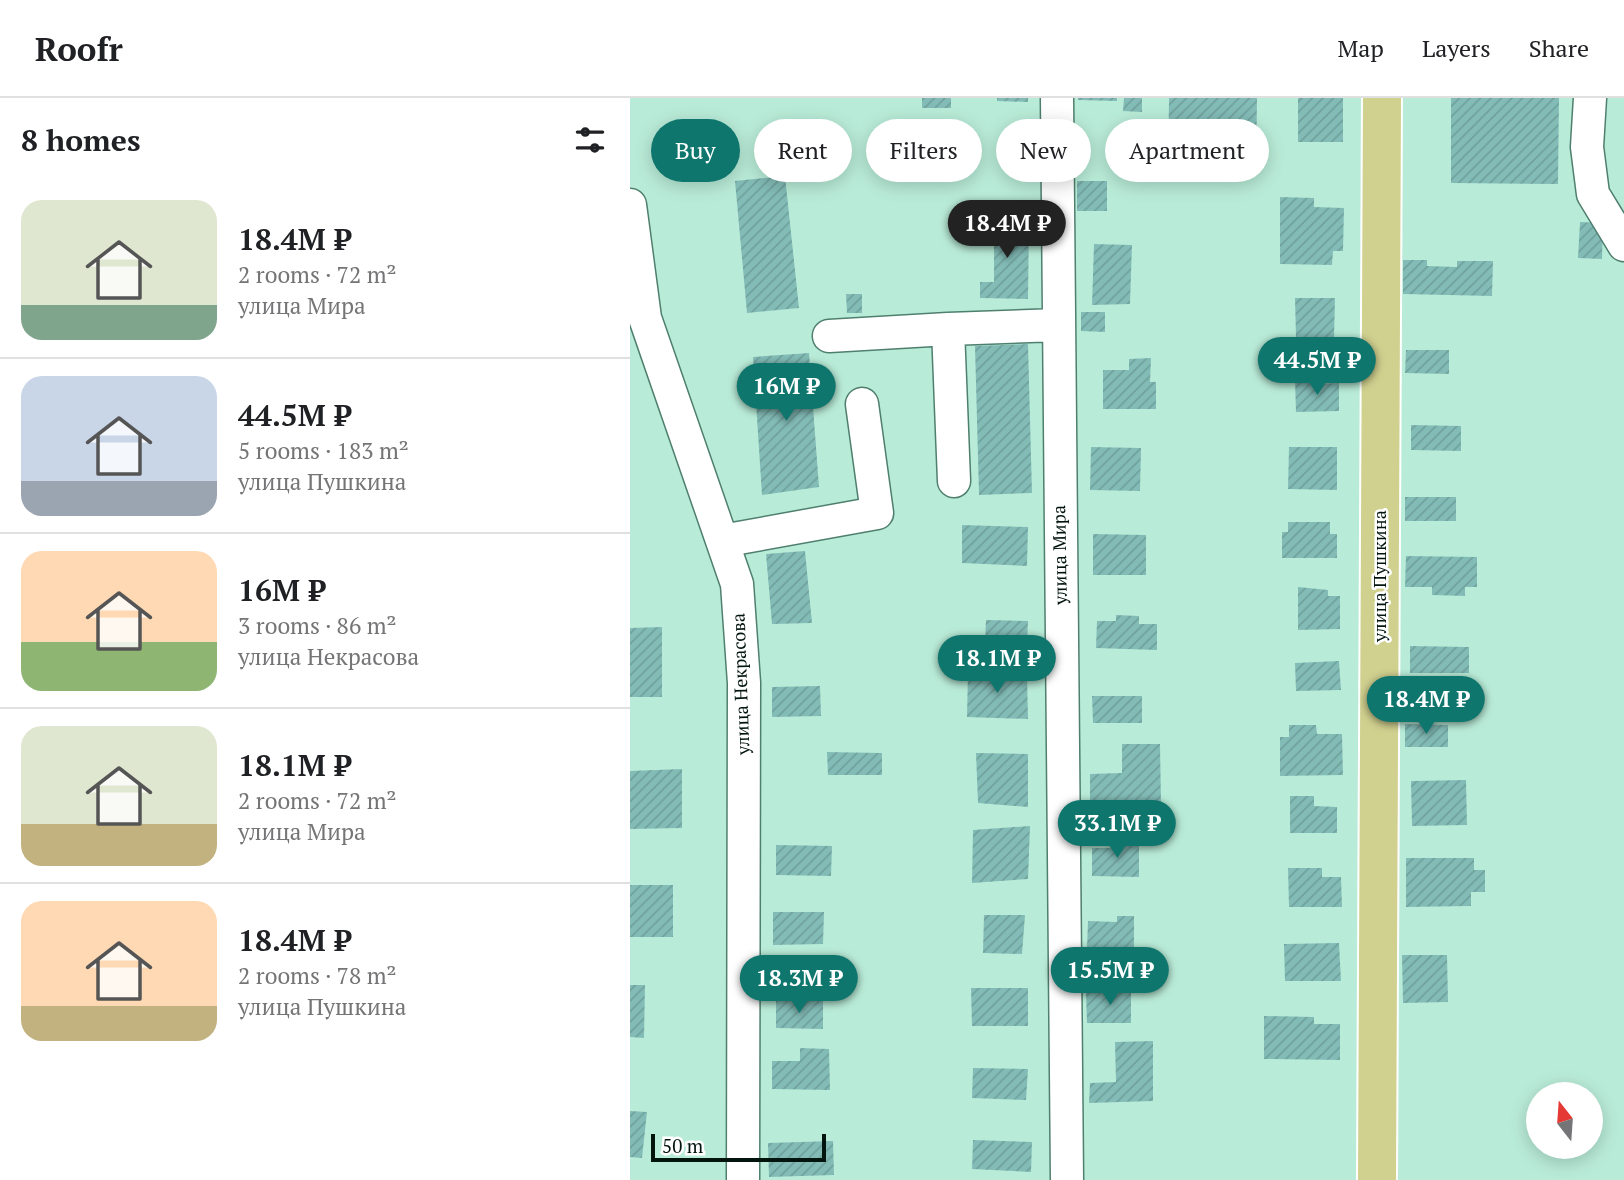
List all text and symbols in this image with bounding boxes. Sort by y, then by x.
text: Roofr [35,27,123,70]
text: Map [1337,32,1384,64]
text: Layers [1422,32,1491,64]
text: Share [1529,32,1589,64]
chip: Buy [651,119,740,182]
chip: Rent [754,119,852,182]
chip: Filters [866,119,982,182]
chip: New [996,119,1091,182]
chip: Apartment [1105,119,1269,182]
text: 8 homes [21,120,140,160]
icon: filters [571,121,609,159]
pin: 18.4M ₽ [942,200,1072,260]
text: 18.4M ₽ [964,207,1050,238]
text: 18.4M ₽ [238,219,351,259]
icon: home [77,228,161,312]
text: 2 rooms · 72 m² [238,259,397,290]
text: улица Мира [238,290,366,321]
pin: 44.5M ₽ [1252,338,1382,397]
text: 44.5M ₽ [1274,344,1360,375]
pin: 16M ₽ [737,364,835,423]
text: 16M ₽ [753,370,819,401]
text: 44.5M ₽ [238,395,351,435]
icon: home [77,404,161,488]
text: 5 rooms · 183 m² [238,435,409,466]
text: улица Пушкина [238,466,406,497]
street label: улица Мира [1046,505,1072,606]
street label: улица Пушкина [1367,510,1391,643]
text: 16M ₽ [238,570,325,610]
icon: home [77,579,161,663]
text: 3 rooms · 86 m² [238,610,397,641]
street label: улица Некрасова [726,613,755,756]
pin: 18.1M ₽ [932,636,1062,695]
text: улица Некрасова [238,641,419,672]
text: 18.1M ₽ [954,642,1040,673]
pin: 18.4M ₽ [1361,676,1491,736]
text: 18.4M ₽ [1383,683,1469,714]
text: 18.1M ₽ [238,745,351,785]
icon: home [77,754,161,838]
text: 2 rooms · 72 m² [238,785,397,816]
pin: 33.1M ₽ [1052,800,1182,860]
text: 33.1M ₽ [1074,807,1160,838]
text: улица Мира [238,816,366,847]
text: 18.4M ₽ [238,920,351,960]
icon: home [77,929,161,1013]
pin: 15.5M ₽ [1045,948,1175,1007]
text: 15.5M ₽ [1067,954,1153,985]
pin: 18.3M ₽ [734,956,864,1015]
text: 2 rooms · 78 m² [238,960,397,991]
text: 18.3M ₽ [756,962,842,993]
text: улица Пушкина [238,991,406,1022]
north arrow [1526,1082,1603,1158]
map controls [1526,1082,1603,1159]
scale bar [651,1131,826,1163]
text: 50 m [662,1133,703,1158]

